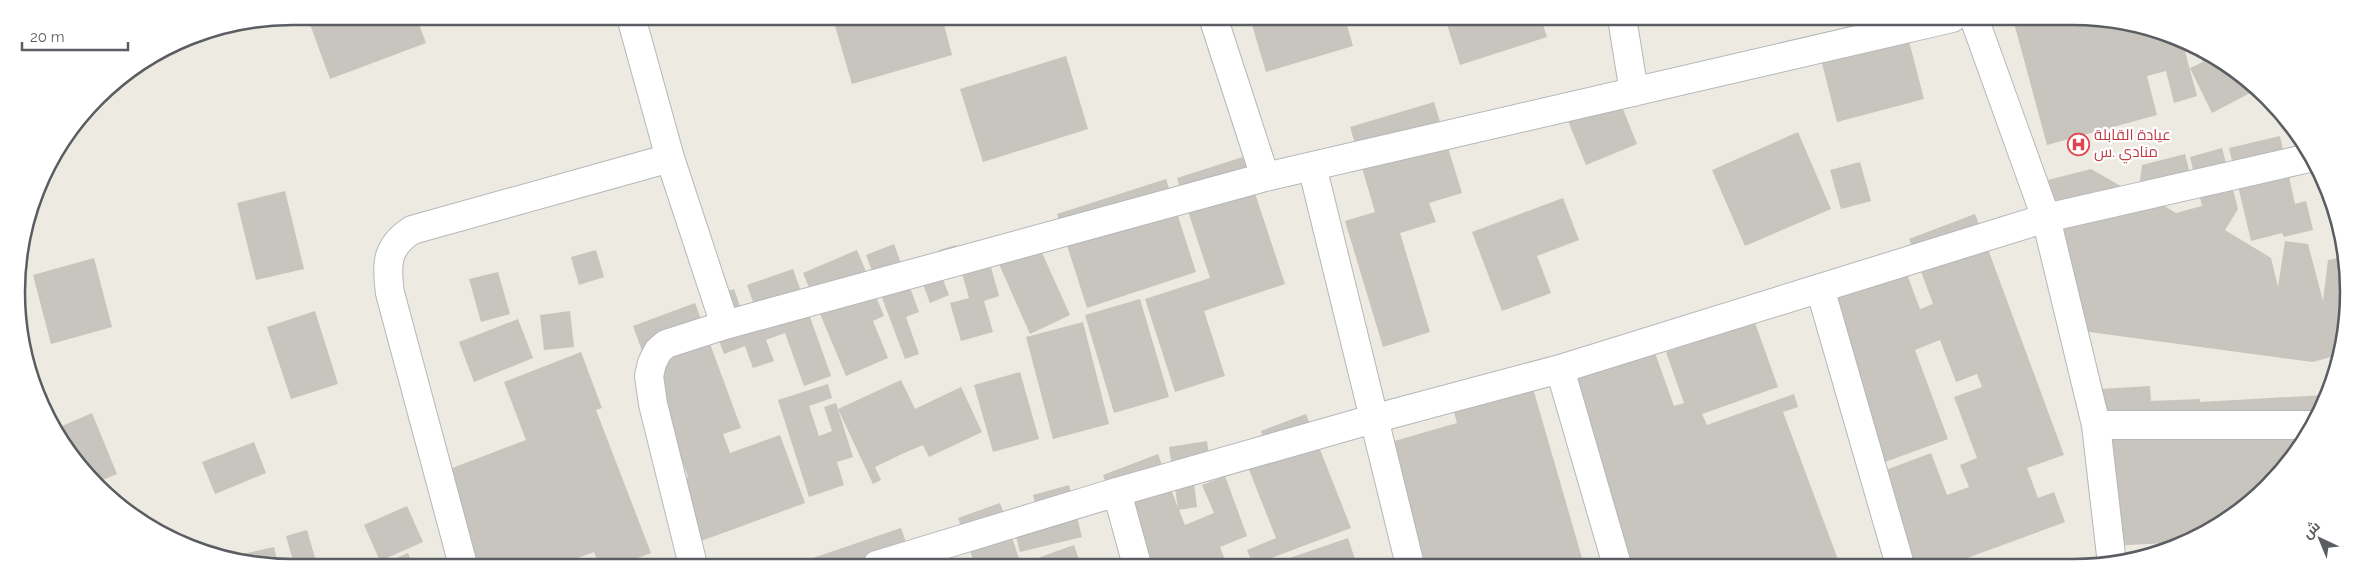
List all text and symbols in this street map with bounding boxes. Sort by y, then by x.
scale bar [22,20,129,52]
text: 20 m [30,28,65,46]
place label: عيادة القابلة منادي .س [2094,126,2171,164]
hospital icon: عيادة القابلة منادي .س [2066,132,2090,156]
north arrow [2295,514,2345,564]
text: ش [2299,518,2324,542]

